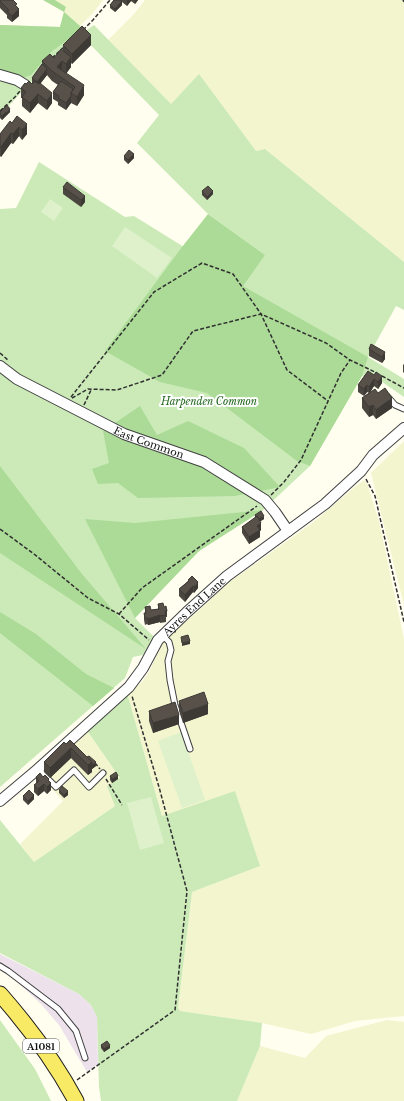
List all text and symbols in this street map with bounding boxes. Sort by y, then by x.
park label: Harpenden Common [160,395,257,408]
street label: East Common [112,423,186,461]
street label: Ayres End Lane [159,574,228,639]
road number: A1081 [23,1039,59,1053]

